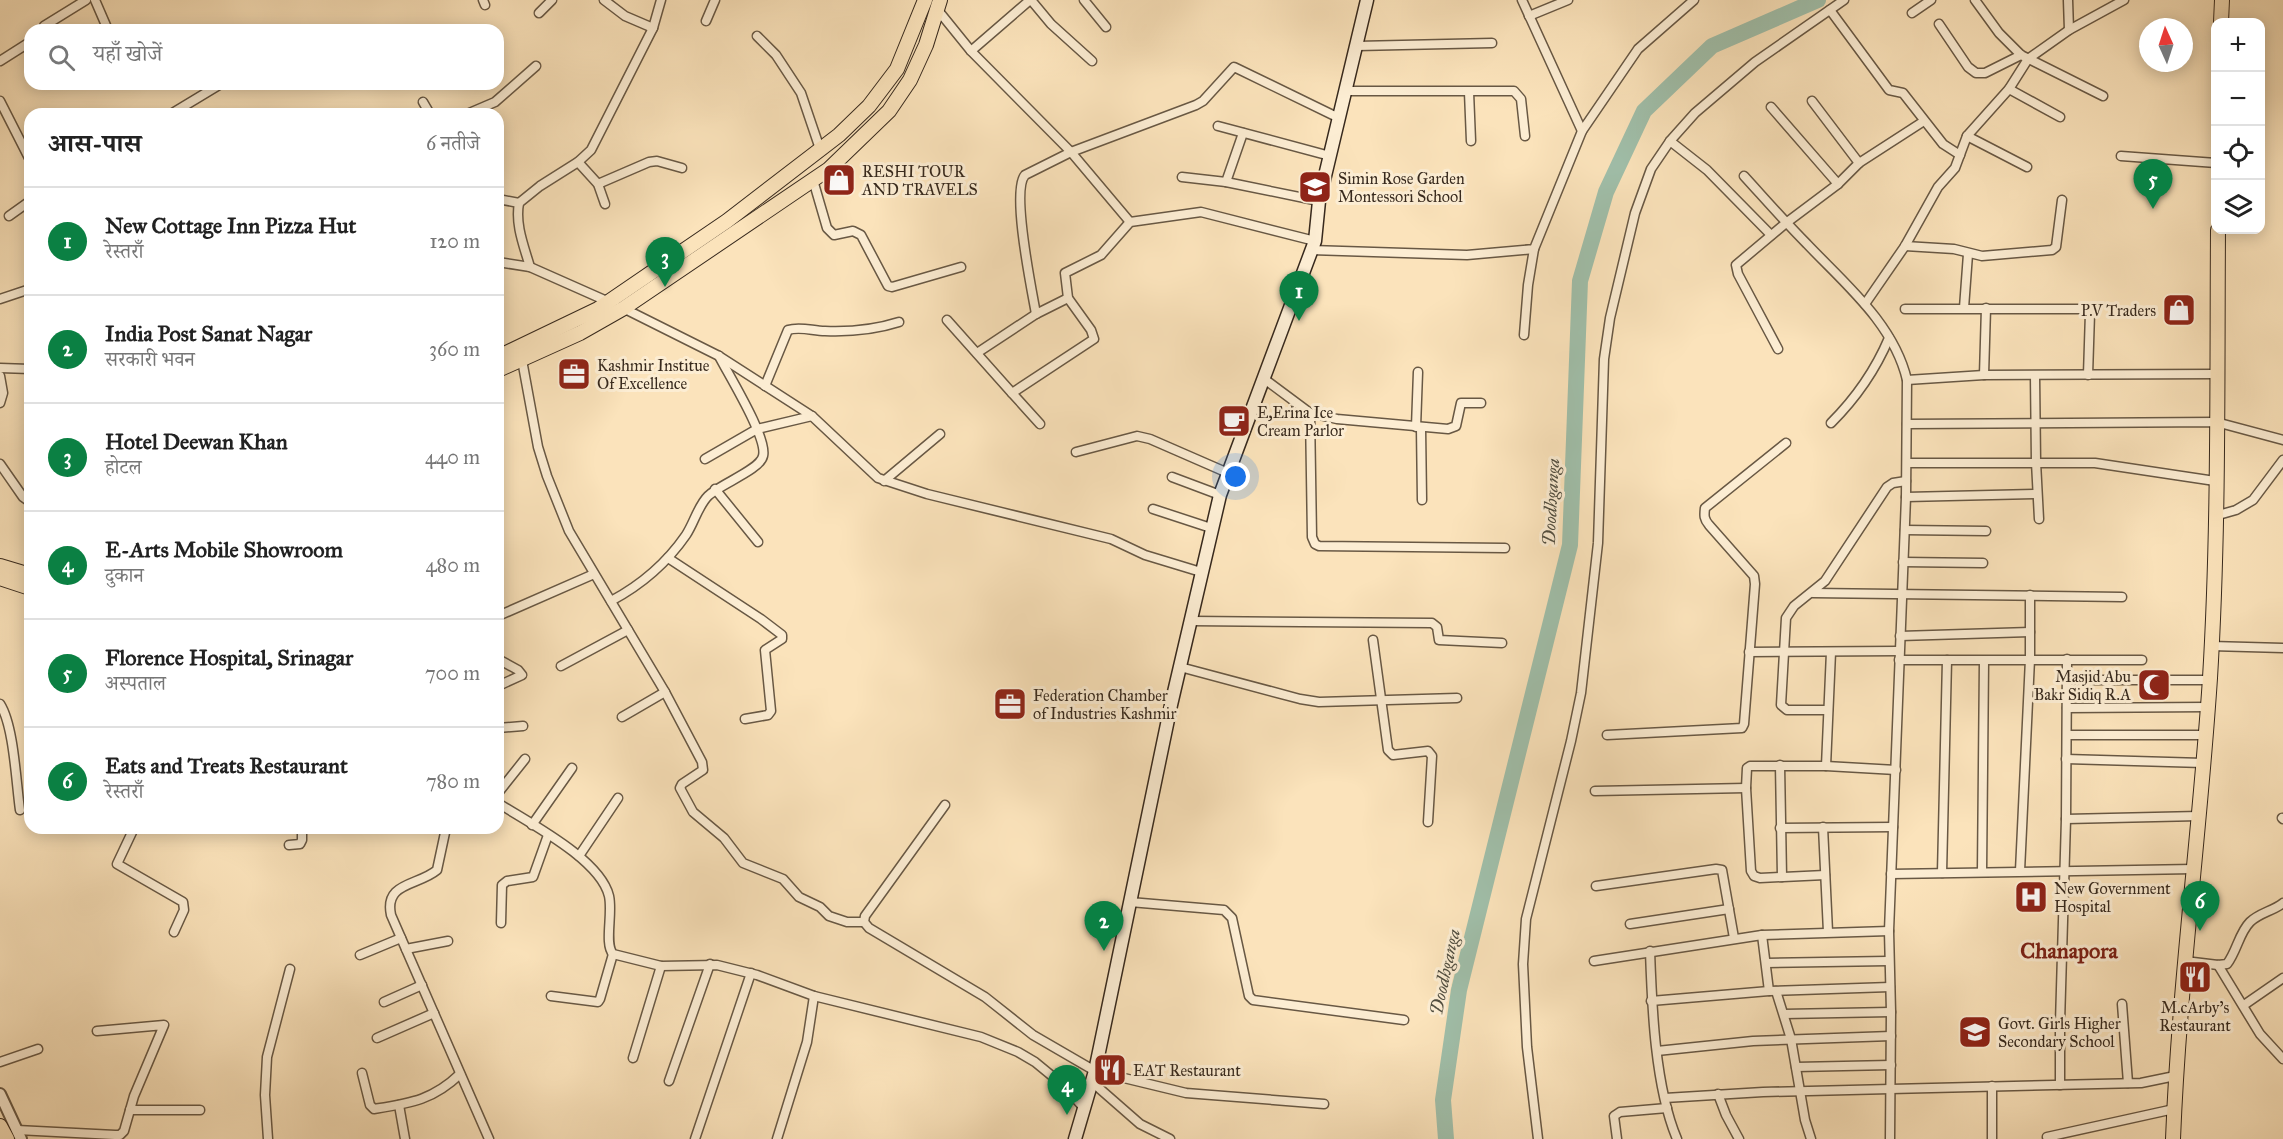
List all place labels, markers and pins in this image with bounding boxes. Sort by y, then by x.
pin: 5 [2134,160,2172,209]
shop icon: RESHI TOUR AND TRAVELS [821,162,857,198]
place label: RESHI TOUR AND TRAVELS [861,162,978,199]
school or university icon: Simin Rose Garden Montessori School [1297,169,1333,205]
place label: Simin Rose Garden Montessori School [1338,169,1465,206]
pin: 3 [646,238,684,287]
pin: 1 [1280,272,1318,321]
shop icon: P.V Traders [2161,292,2197,328]
place label: P.V Traders [2081,301,2156,320]
office icon: Kashmir Institue Of Excellence [556,356,592,392]
place label: Kashmir Institue Of Excellence [597,356,710,393]
cafe icon: E,Erina Ice Cream Parlor [1216,403,1252,439]
place label: E,Erina Ice Cream Parlor [1257,403,1344,440]
place label: Masjid Abu Bakr Sidiq R.A [2034,667,2131,705]
mosque icon: Masjid Abu Bakr Sidiq R.A [2136,667,2172,703]
office icon: Federation Chamber of Industries Kashmir [992,686,1028,722]
place label: Federation Chamber of Industries Kashmir [1033,686,1177,723]
hospital icon: New Government Hospital [2013,879,2049,915]
place label: New Government Hospital [2054,879,2171,916]
pin: 6 [2180,882,2220,931]
pin: 2 [1084,902,1124,951]
restaurant icon: M.cArby's Restaurant [2177,959,2213,995]
place label: M.cArby's Restaurant [2159,998,2231,1035]
school or university icon: Govt. Girls Higher Secondary School [1957,1014,1993,1050]
place label: Govt. Girls Higher Secondary School [1998,1014,2121,1051]
restaurant icon: EAT Restaurant [1092,1052,1128,1088]
place label: EAT Restaurant [1133,1061,1241,1080]
pin: 4 [1048,1066,1086,1115]

